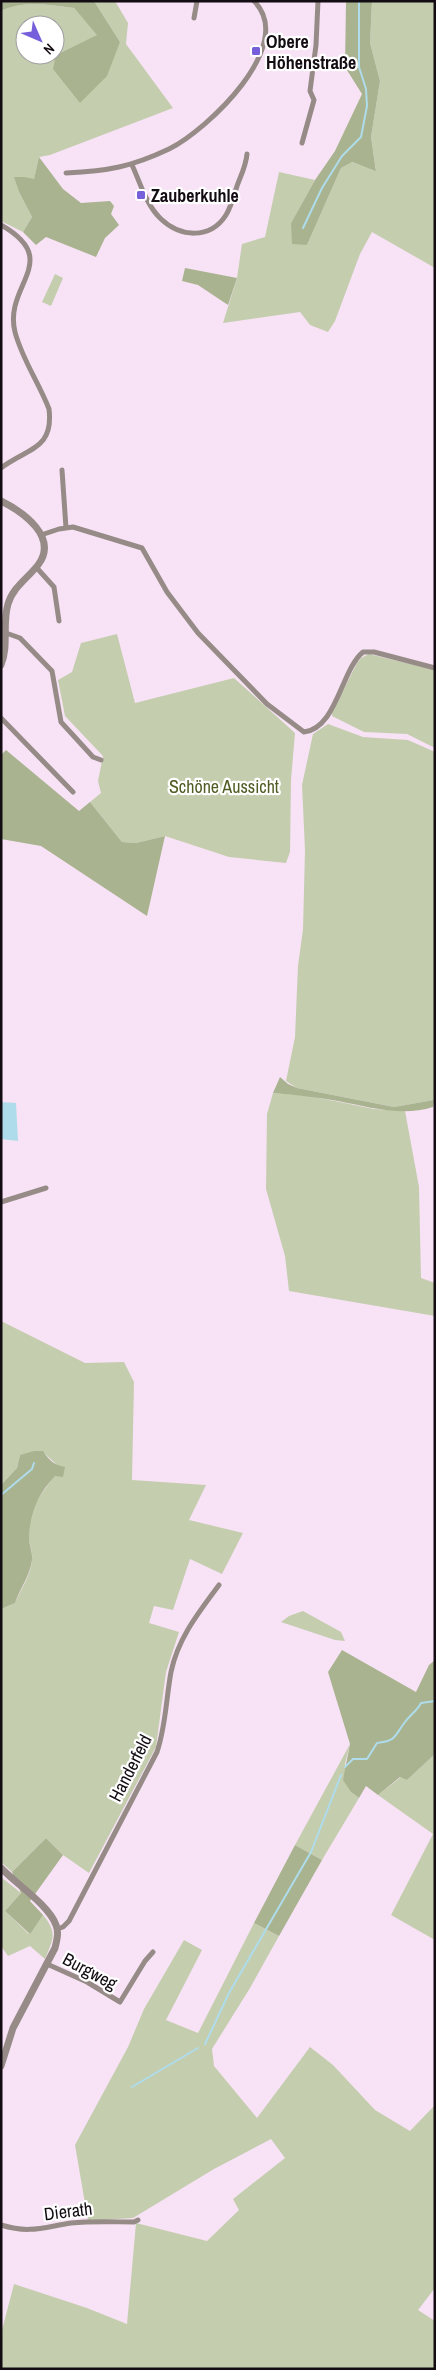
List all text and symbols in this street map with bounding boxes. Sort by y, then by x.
north arrow [15,15,65,65]
place label: Obere Höhenstraße [266,29,356,75]
text: N [40,40,58,58]
marker: Obere Höhenstraße [250,45,262,57]
place label: Zauberkuhle [151,183,239,208]
marker: Zauberkuhle [135,189,147,201]
park label: Schöne Aussicht [169,774,279,799]
street label: Handerfeld [102,1730,158,1806]
street label: Burgweg [58,1946,122,1996]
street label: Dierath [42,2196,94,2226]

